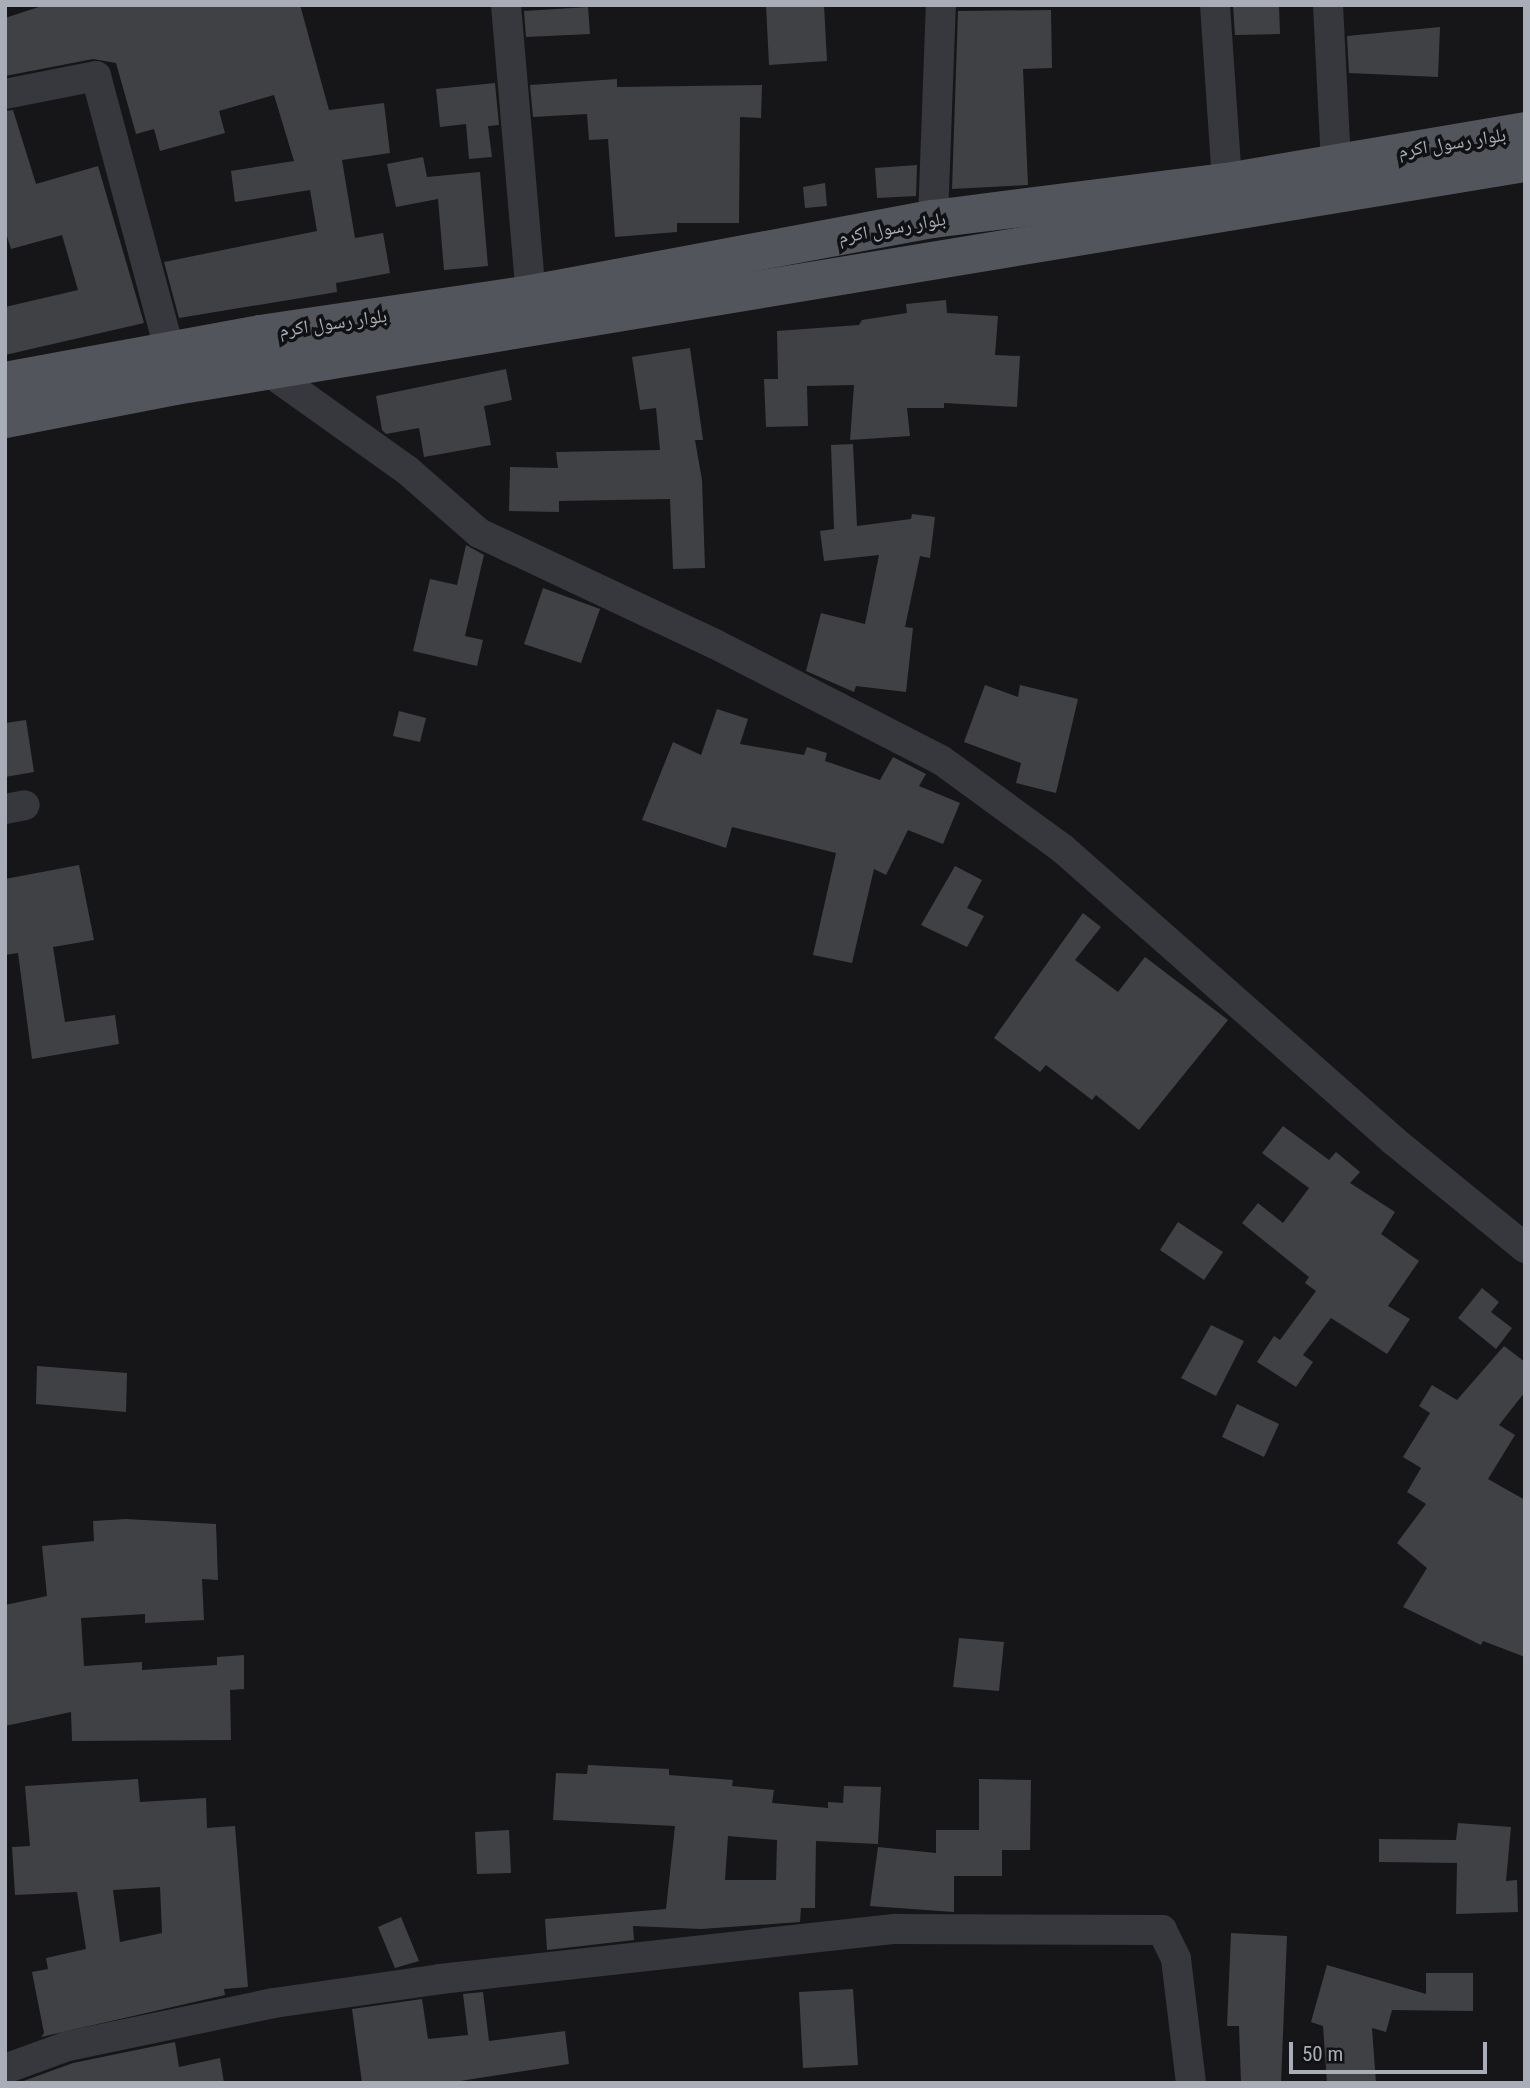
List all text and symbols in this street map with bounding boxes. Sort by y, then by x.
street label: بلوار رسول اکرم [1397,123,1507,163]
street label: بلوار رسول اکرم [836,207,948,249]
street label: بلوار رسول اکرم [278,304,388,342]
scale bar [1292,2028,1490,2072]
text: 50 m [1302,2042,1343,2066]

